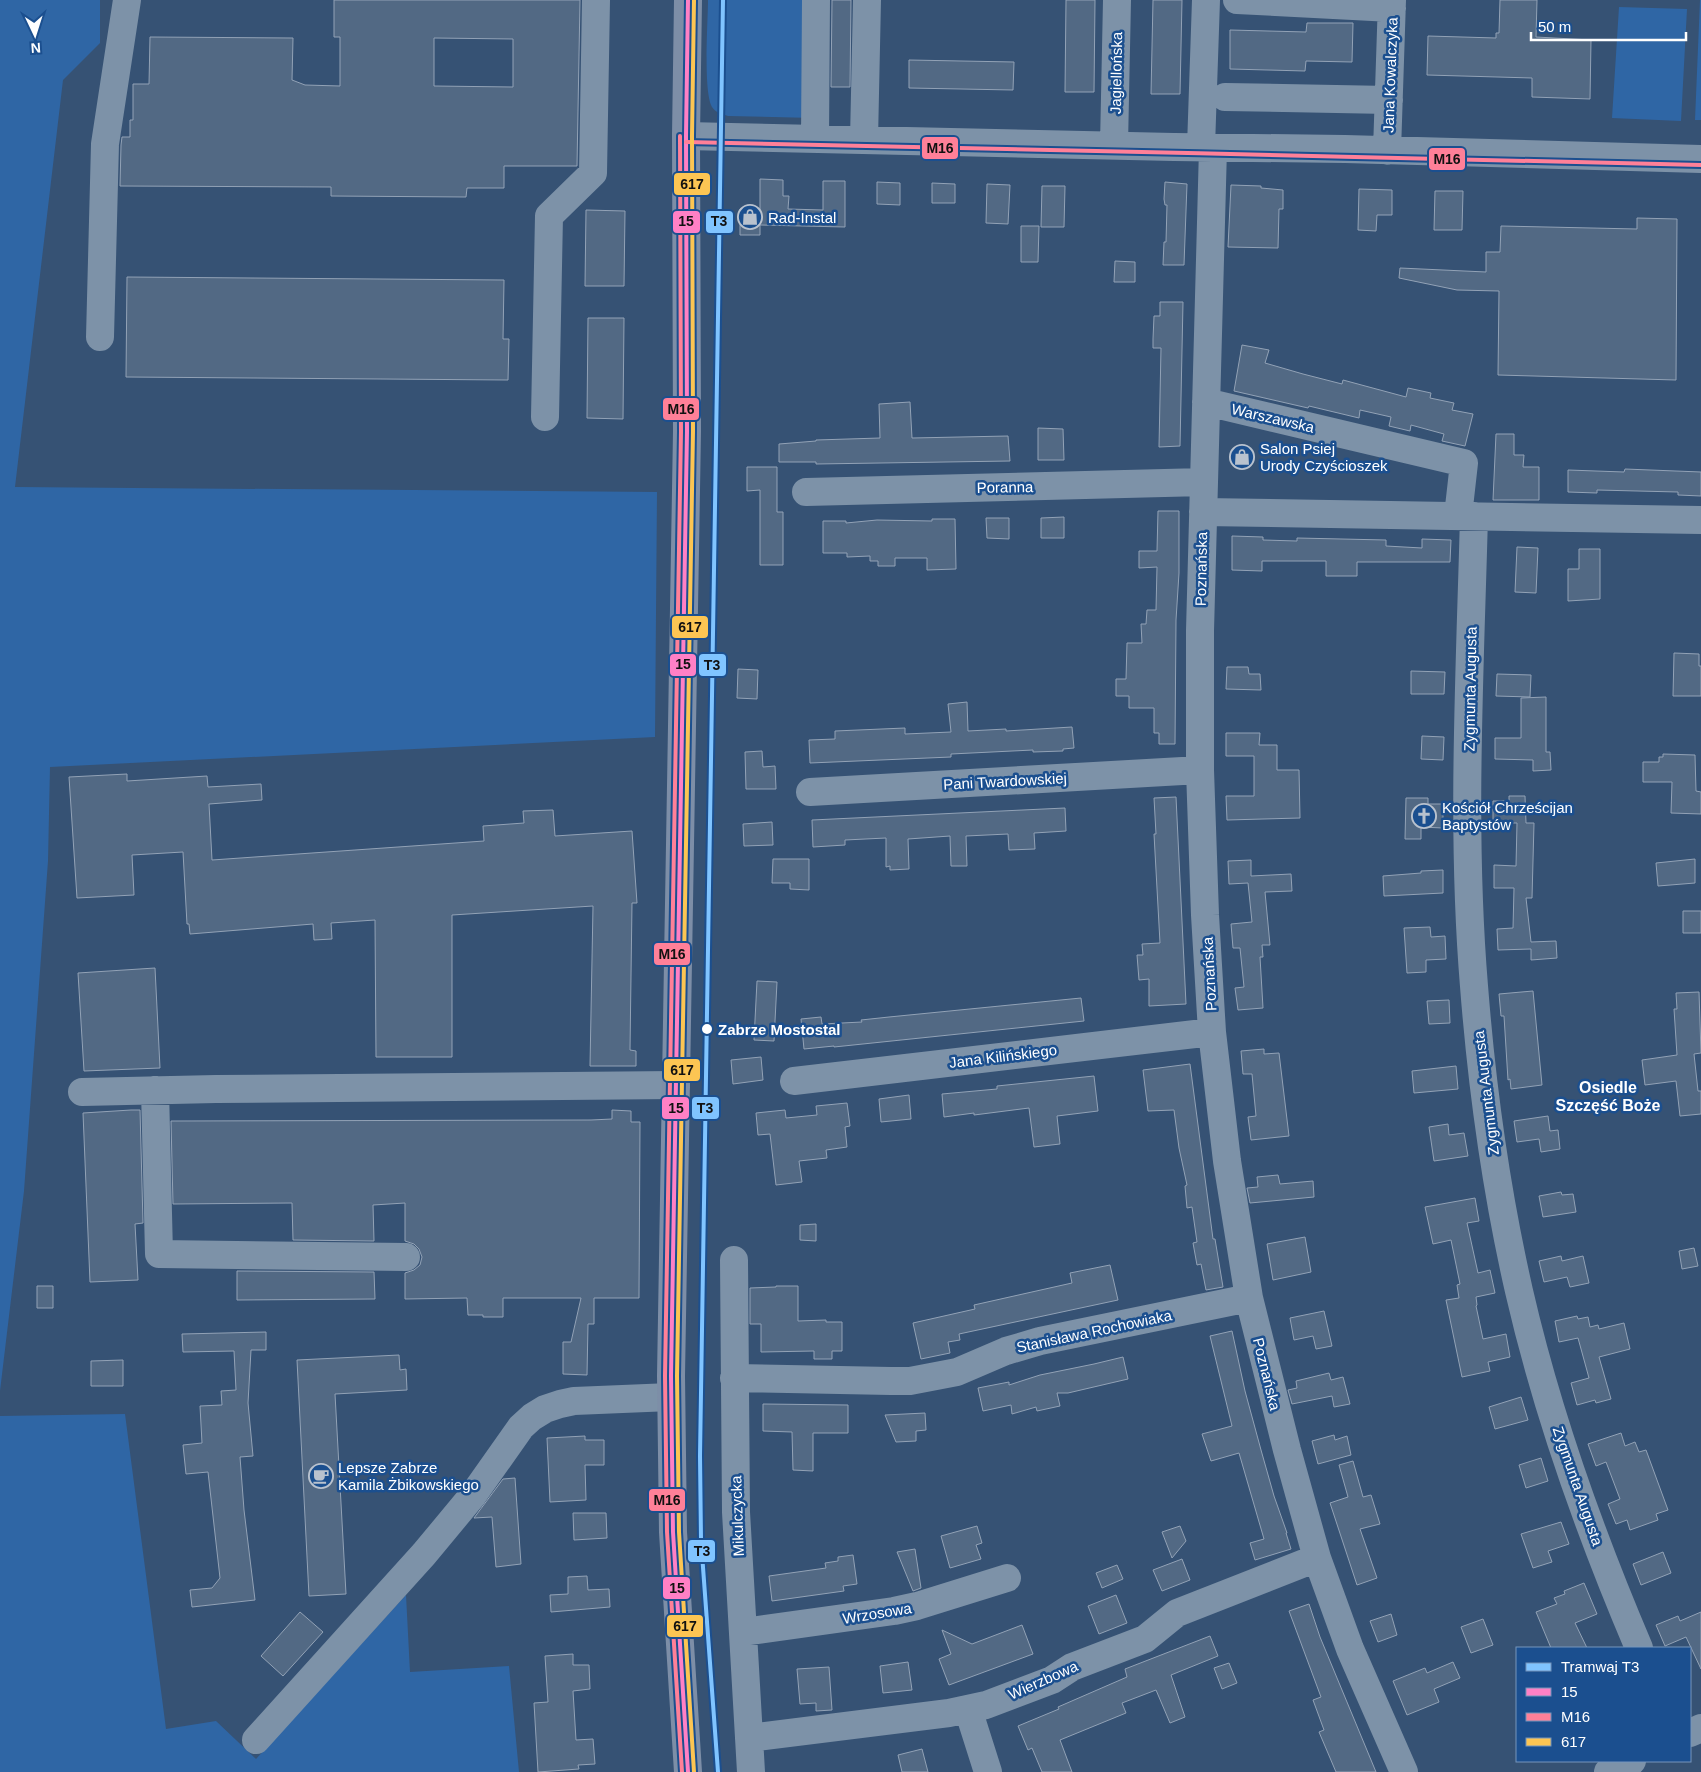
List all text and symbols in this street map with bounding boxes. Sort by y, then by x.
north arrow [10,10,60,60]
scale bar [1531,10,1686,42]
street label: Jana Kowalczyka [1379,16,1401,133]
text: 50 m [1538,18,1571,35]
street label: Jagiellońska [1107,31,1125,114]
text: N [30,40,42,56]
line badge: M16 [921,136,959,160]
text: M16 [926,140,954,156]
line badge: M16 [1428,147,1466,171]
text: M16 [1433,151,1461,167]
line badge: 617 [673,172,711,196]
text: 617 [680,176,704,192]
shop icon: Rad-Instal [737,204,763,230]
place label: Rad-Instal [768,209,836,226]
line badge: 15 [672,210,701,234]
line badge: T3 [705,210,734,234]
text: 15 [678,213,694,229]
text: T3 [711,213,727,229]
line badge: M16 [662,397,700,421]
street label: Warszawska [1230,400,1317,436]
text: M16 [667,401,695,417]
place label: Salon Psiej Urody Czyścioszek [1260,440,1388,474]
shop icon: Salon Psiej Urody Czyścioszek [1229,444,1255,470]
street label: Poranna [976,478,1034,496]
street label: Poznańska [1192,531,1210,606]
line badge: 617 [671,615,709,639]
text: 617 [678,619,702,635]
street label: Zygmunta Augusta [1460,626,1480,752]
line badge: 15 [669,653,697,677]
line badge: T3 [698,653,727,677]
text: 15 [675,656,691,672]
text: T3 [704,657,720,673]
street label: Pani Twardowskiej [943,769,1067,793]
place label: Kościół Chrześcijan Baptystów [1442,799,1573,833]
church icon: Kościół Chrześcijan Baptystów [1411,803,1437,829]
street label: Poznańska [1199,936,1219,1012]
line badge: M16 [653,942,691,966]
text: M16 [658,946,686,962]
place label: Zabrze Mostostal [718,1021,841,1038]
marker: Zabrze Mostostal [700,1022,714,1036]
street label: Zygmunta Augusta [1470,1029,1502,1156]
street label: Jana Kilińskiego [948,1041,1058,1071]
line badge: 617 [663,1058,701,1082]
text: 617 [670,1062,694,1078]
district label: Osiedle Szczęść Boże [1556,1079,1661,1114]
line badge: 15 [661,1096,690,1120]
line badge: T3 [691,1096,720,1120]
text: 15 [668,1100,684,1116]
text: T3 [697,1100,713,1116]
street label: Stanisława Rochowiaka [1015,1306,1174,1356]
street label: Poznańska [1250,1336,1284,1413]
street label: Zygmunta Augusta [1550,1424,1607,1549]
place label: Lepsze Zabrze Kamila Żbikowskiego [338,1459,479,1493]
cafe icon: Lepsze Zabrze Kamila Żbikowskiego [308,1463,334,1489]
street label: Mikulczycka [727,1475,747,1557]
line badge: M16 [648,1488,686,1512]
text: M16 [653,1492,681,1508]
line badge: T3 [687,1539,716,1563]
text: T3 [694,1543,710,1559]
line badge: 15 [662,1576,691,1600]
text: 15 [669,1580,685,1596]
street label: Wrzosowa [841,1599,913,1627]
line badge: 617 [666,1614,704,1638]
text: 617 [673,1618,697,1634]
legend [1516,1647,1691,1762]
street label: Wierzbowa [1006,1657,1081,1703]
text: Tramwaj T3 [1561,1658,1639,1675]
text: 15 [1561,1683,1578,1700]
text: M16 [1561,1708,1590,1725]
text: 617 [1561,1733,1586,1750]

